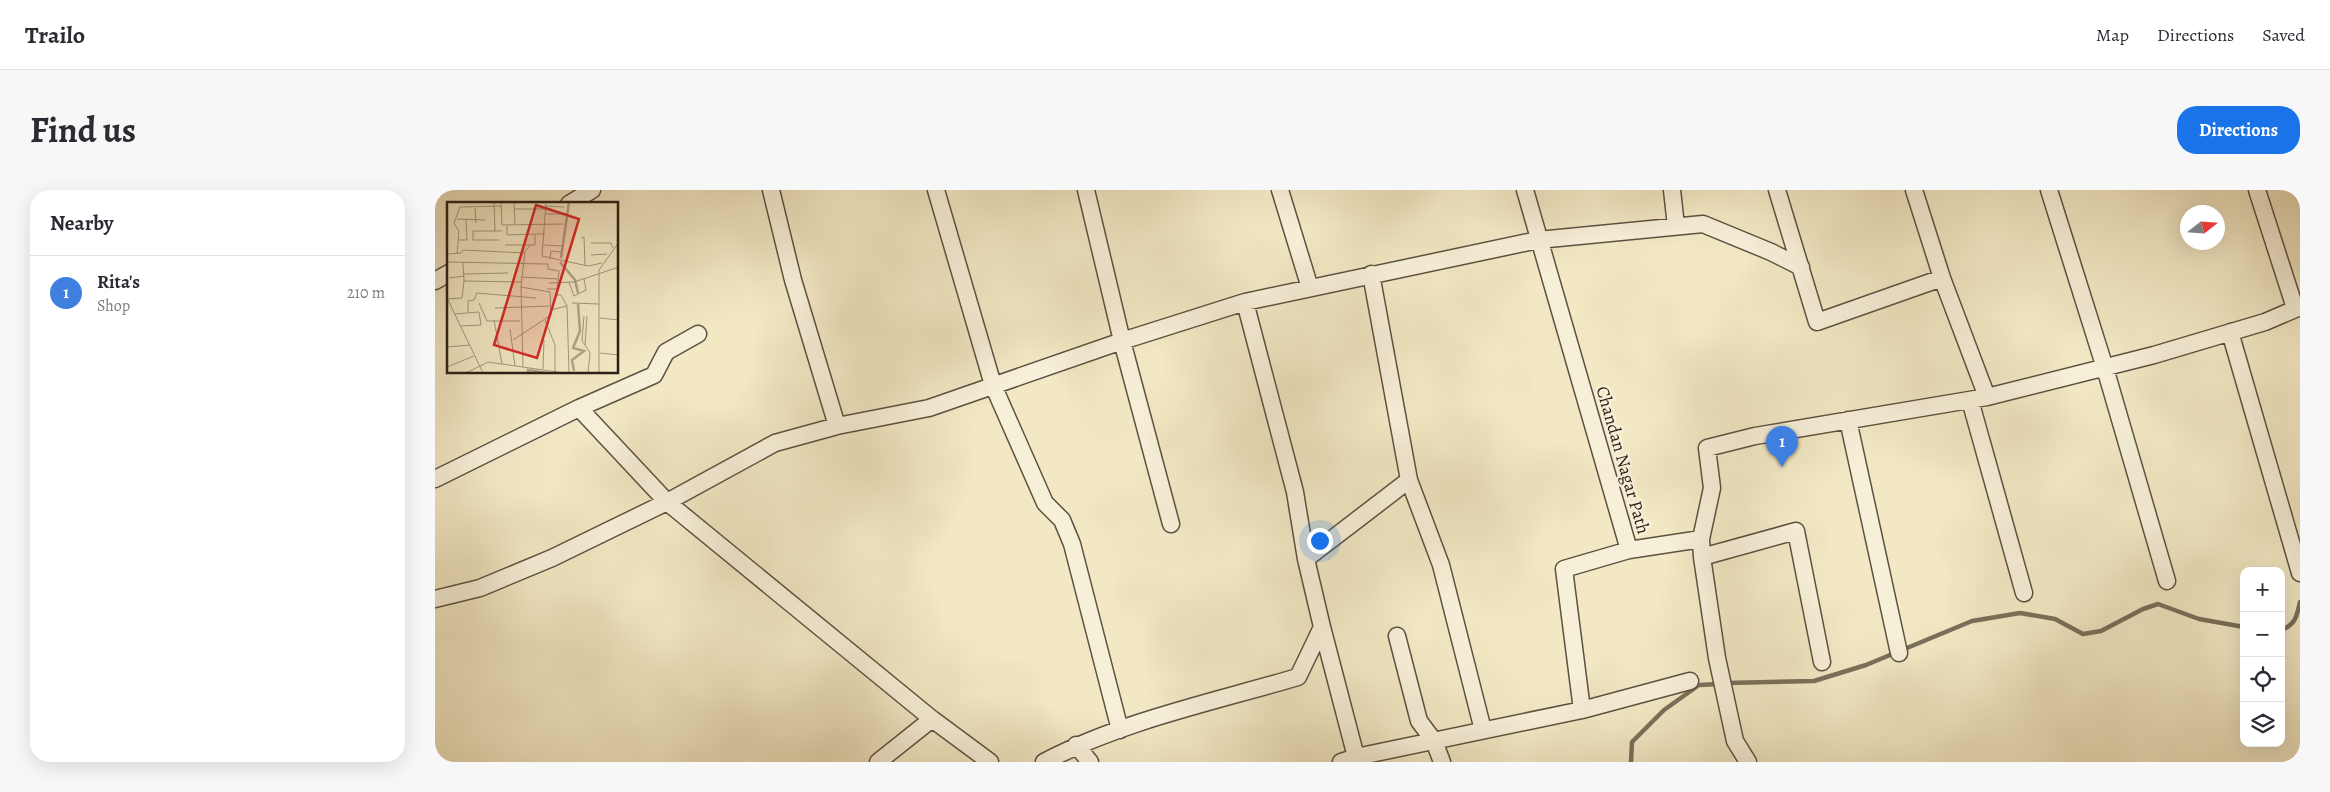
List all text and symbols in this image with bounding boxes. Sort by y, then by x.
text: Trailo [25,19,85,51]
text: Map [2096,23,2129,47]
text: Directions [2157,23,2234,47]
text: Saved [2262,23,2305,47]
text: Find us [30,106,136,154]
button: Directions [2177,106,2300,154]
inset map [447,202,619,374]
north arrow [2180,205,2225,250]
text: Nearby [50,209,113,237]
text: Rita's [97,269,140,295]
text: 1 [63,282,69,304]
text: 210 m [347,282,385,304]
text: Shop [97,295,130,317]
street label: Chandan Nagar Path [1590,383,1656,537]
pin: 1 [1766,426,1798,467]
your location [1307,528,1333,554]
map controls [2240,567,2285,747]
button: + [2240,567,2285,612]
button: − [2240,612,2285,657]
button: locate [2240,657,2285,702]
button: layers [2240,702,2285,747]

